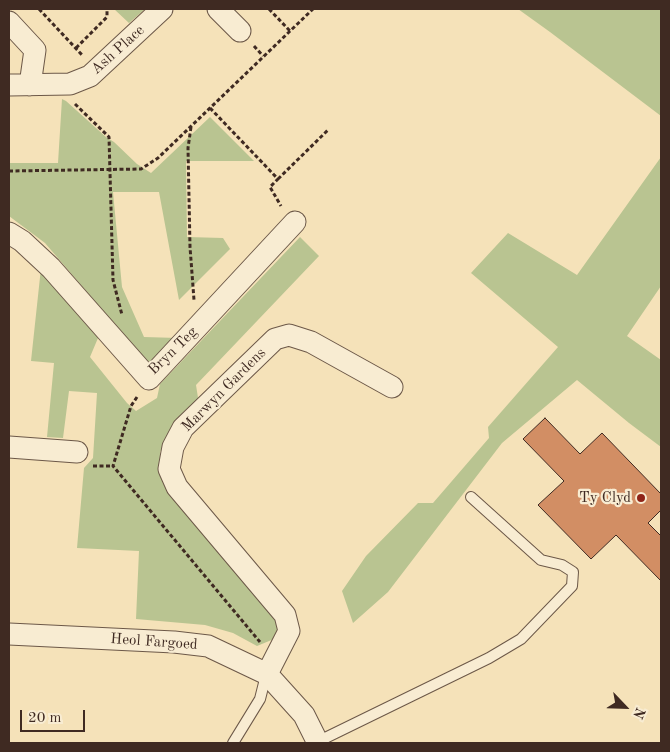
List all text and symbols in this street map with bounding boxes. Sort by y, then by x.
street label: Ash Place [88,21,148,79]
street label: Bryn Teg [145,323,201,379]
street label: Marwyn Gardens [178,344,270,436]
place label: Ty Clyd [579,489,631,507]
marker: Ty Clyd [635,492,647,504]
street label: Heol Fargoed [110,630,198,654]
north arrow [600,682,650,732]
scale bar [22,700,88,732]
text: N [630,705,647,721]
text: 20 m [28,711,62,726]

